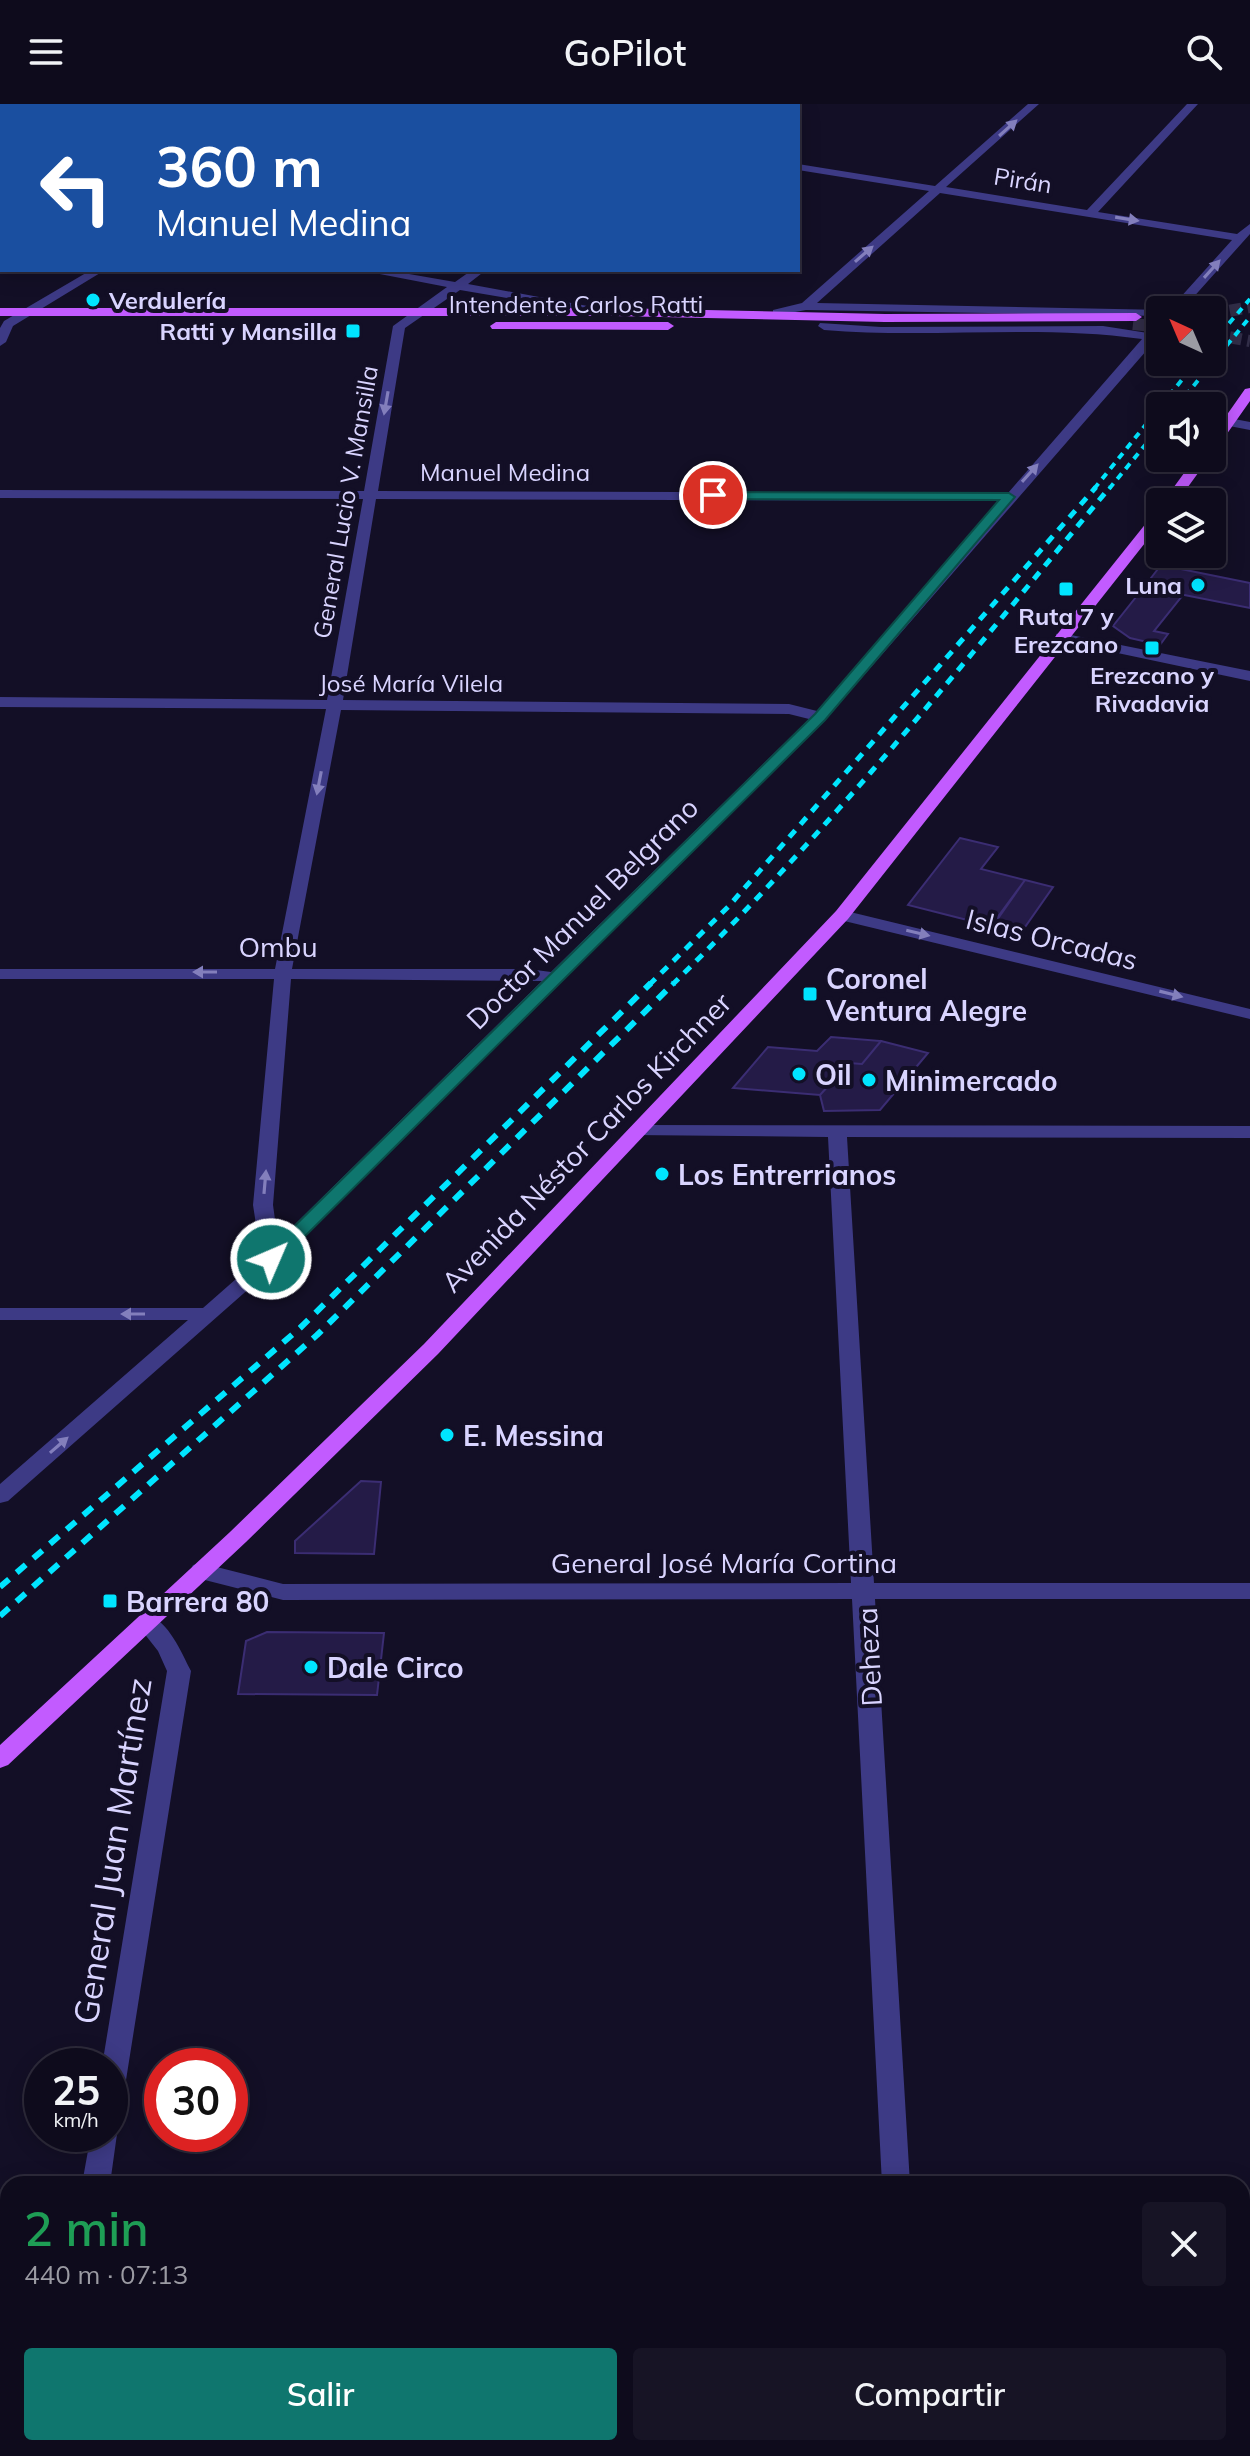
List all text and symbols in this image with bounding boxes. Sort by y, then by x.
icon: menu [24,30,68,74]
text: GoPilot [564,30,686,75]
icon: search [1182,30,1226,74]
one-way arrow [998,119,1017,137]
text: 360 m [156,131,323,201]
icon: left [24,136,128,240]
street label: Pirán [992,161,1054,199]
text: Manuel Medina [156,200,411,245]
one-way arrow [1115,214,1140,226]
one-way arrow [854,246,873,264]
one-way arrow [1203,259,1221,278]
place label: Verdulería [108,285,226,315]
street label: Intendente Carlos Ratti [449,289,703,319]
marker: Verdulería [84,291,102,309]
north arrow [1146,296,1226,376]
map controls [1146,296,1226,568]
place label: Ratti y Mansilla [159,316,337,346]
marker: Ratti y Mansilla [344,322,362,340]
street label: General Lucio V. Mansilla [306,363,384,641]
one-way arrow [380,391,392,416]
button: sound [1146,392,1226,472]
street label: Manuel Medina [420,457,590,487]
pin [679,461,747,529]
one-way arrow [1021,463,1039,482]
icon: arrive [691,473,735,517]
button: layers [1146,488,1226,568]
place label: Luna [1125,570,1182,600]
marker: Luna [1189,576,1207,594]
marker: Ruta 7 y Erezcano [1057,580,1075,598]
place label: Ruta 7 y Erezcano [1014,601,1118,659]
marker: Erezcano y Rivadavia [1143,639,1161,657]
place label: Erezcano y Rivadavia [1090,660,1215,718]
street label: José María Vilela [319,668,503,698]
one-way arrow [312,770,325,795]
street label: Doctor Manuel Belgrano [459,790,705,1036]
street label: Islas Orcadas [963,901,1141,977]
one-way arrow [906,927,931,940]
street label: Ombu [238,929,318,964]
place label: Coronel Ventura Alegre [825,961,1027,1028]
one-way arrow [192,966,217,978]
street label: Avenida Néstor Carlos Kirchner [434,984,739,1299]
marker: Coronel Ventura Alegre [801,985,819,1003]
one-way arrow [1158,989,1183,1001]
place label: Oil [815,1057,852,1092]
place label: Minimercado [885,1063,1057,1098]
marker: Oil [790,1065,808,1083]
marker: Minimercado [860,1071,878,1089]
place label: Los Entrerrianos [678,1157,896,1192]
marker: Los Entrerrianos [653,1165,671,1183]
one-way arrow [258,1169,271,1194]
position arrow [229,1217,313,1301]
one-way arrow [120,1308,145,1320]
place label: E. Messina [463,1418,604,1453]
marker: E. Messina [438,1426,456,1444]
one-way arrow [49,1437,69,1454]
street label: General José María Cortina [551,1545,897,1580]
place label: Barrera 80 [126,1584,269,1619]
marker: Barrera 80 [101,1592,119,1610]
street label: Deheza [849,1607,889,1707]
place label: Dale Circo [327,1650,464,1685]
marker: Dale Circo [302,1658,320,1676]
street label: General Juan Martínez [63,1675,161,2027]
speed limit sign: 30 [144,2048,248,2152]
text: 25 [52,2065,100,2115]
text: km/h [53,2107,99,2132]
text: 2 min [24,2198,149,2258]
button: close [1142,2202,1226,2286]
text: 440 m · 07:13 [24,2258,188,2291]
button: Salir [24,2348,617,2440]
button: Compartir [633,2348,1226,2440]

